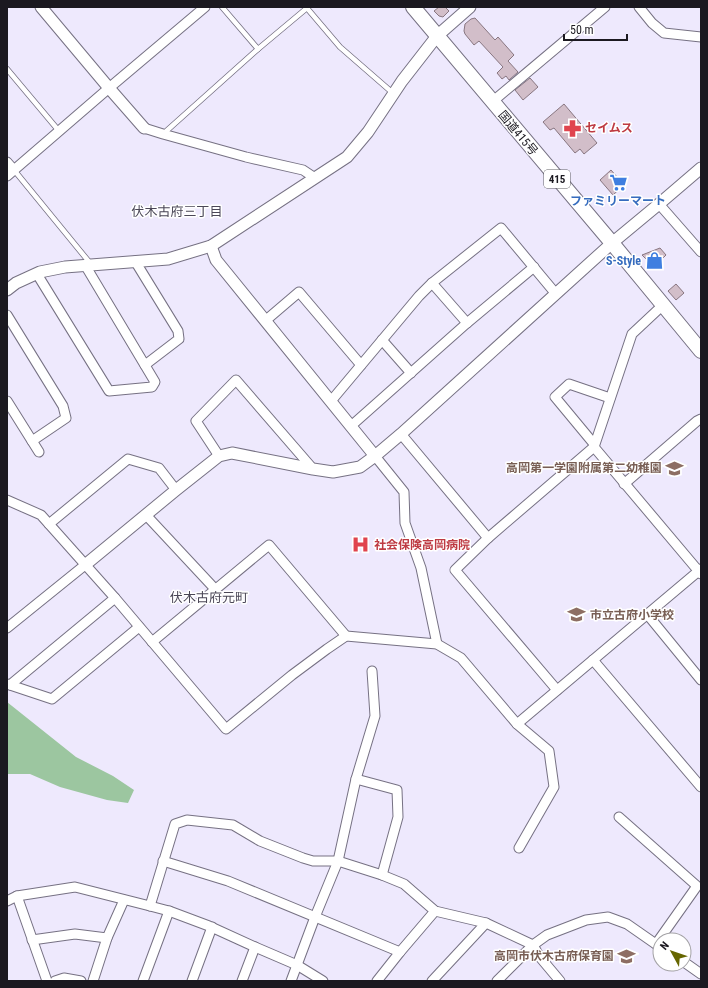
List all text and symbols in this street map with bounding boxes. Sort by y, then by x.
scale bar [564,16,627,42]
text: 50 m [570,23,594,37]
street label: 国道415号 [495,108,541,158]
pharmacy icon: セイムス [562,118,582,138]
place label: セイムス [585,121,633,135]
road number: 415 [544,170,570,188]
supermarket icon: ファミリーマート [608,172,628,192]
place label: ファミリーマート [570,194,666,208]
district label: 伏木古府三丁目 [131,204,223,219]
shop icon: S-Style [644,251,664,271]
place label: S-Style [606,254,641,268]
school or university icon: 高岡第一学園附属第二幼稚園 [665,458,685,478]
place label: 高岡第一学園附属第二幼稚園 [506,461,662,475]
hospital icon: 社会保険高岡病院 [351,535,371,555]
place label: 社会保険高岡病院 [374,538,470,552]
district label: 伏木古府元町 [170,590,248,605]
school or university icon: 市立古府小学校 [567,605,587,625]
place label: 市立古府小学校 [590,608,674,622]
north arrow [652,932,692,972]
text: N [658,939,672,953]
school or university icon: 高岡市伏木古府保育園 [617,946,637,966]
place label: 高岡市伏木古府保育園 [494,949,614,963]

